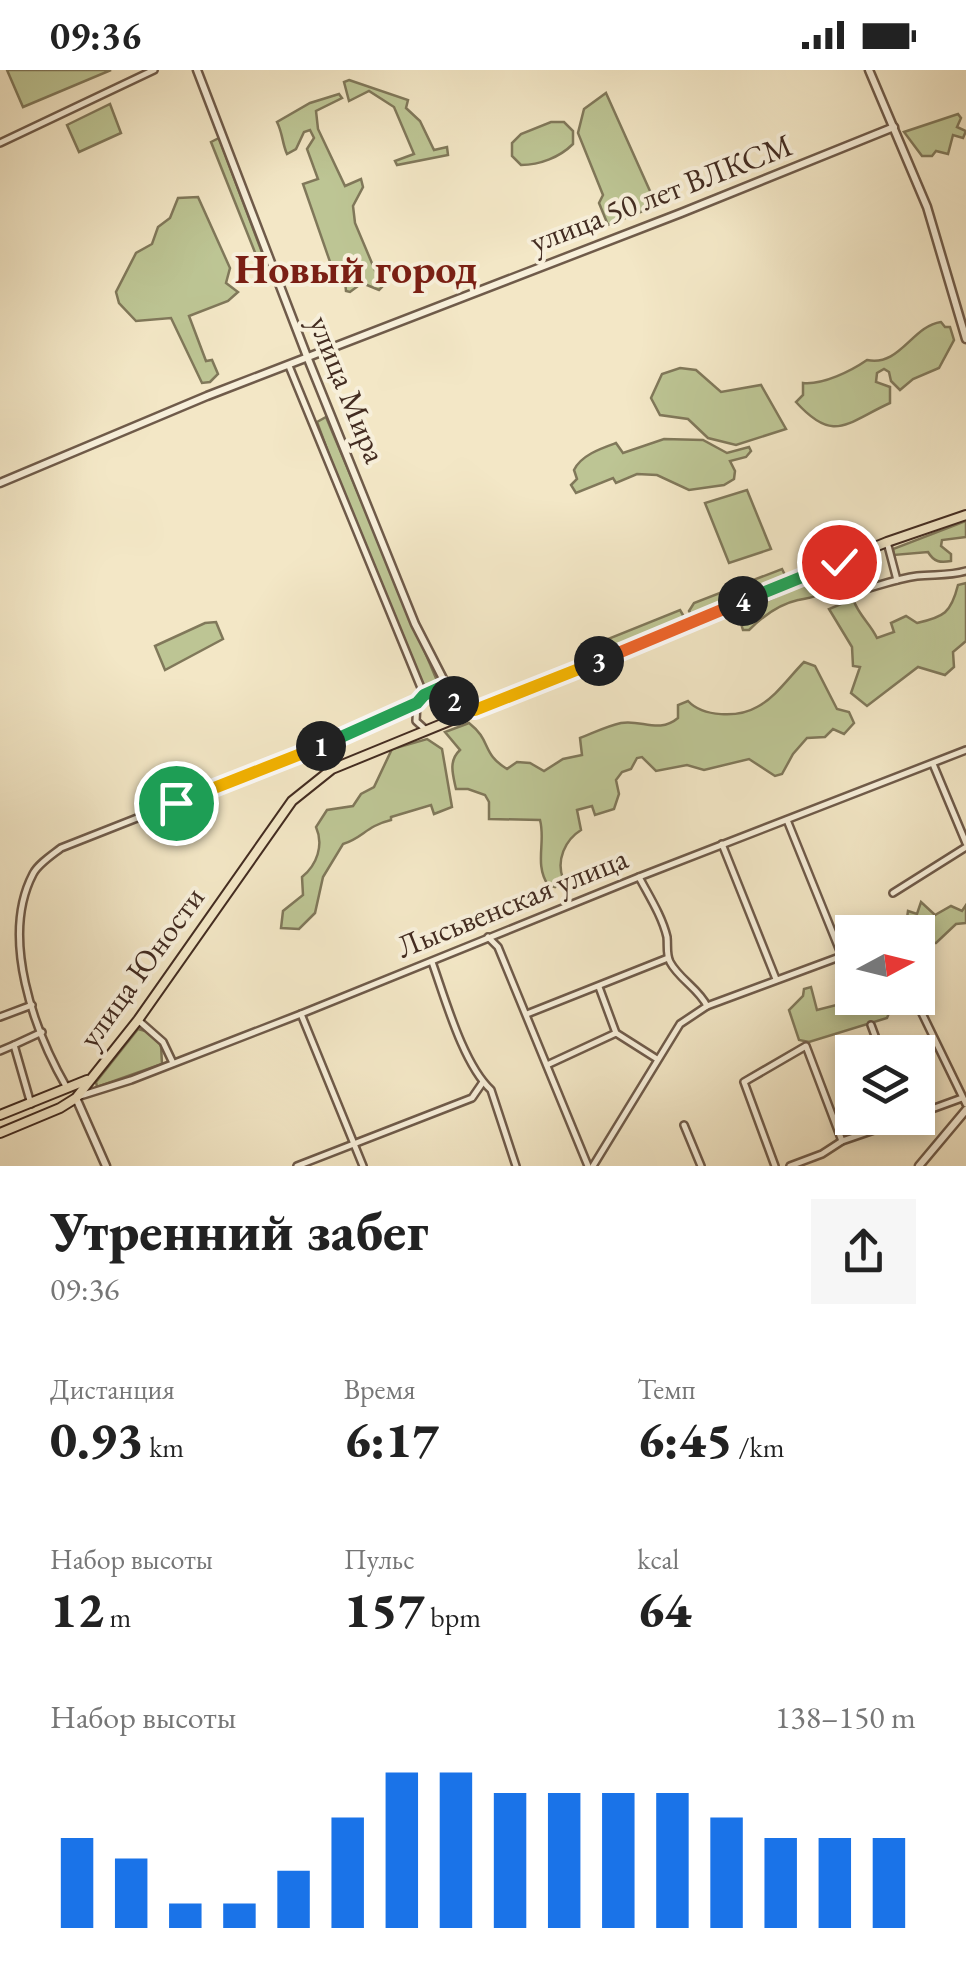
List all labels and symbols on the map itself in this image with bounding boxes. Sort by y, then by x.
street label: улица 50 лет ВЛКСМ [524,124,798,262]
district label: Новый город [235,241,477,296]
street label: улица Мира [299,309,397,469]
pin [797,520,882,605]
pin: 4 [718,576,768,626]
pin: 3 [574,636,624,686]
pin: 2 [429,676,479,726]
pin: 1 [296,721,346,771]
pin [134,761,219,846]
street label: Лысьвенская улица [390,836,634,967]
street label: улица Юности [68,878,214,1056]
north arrow [835,915,935,1015]

